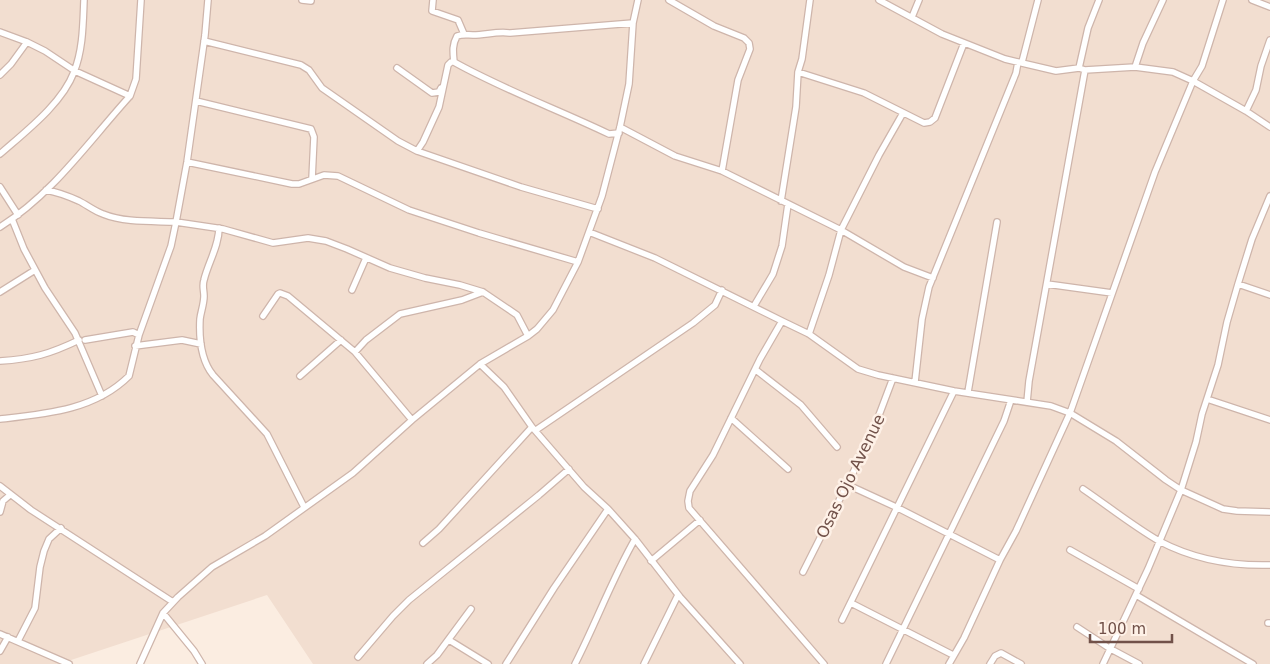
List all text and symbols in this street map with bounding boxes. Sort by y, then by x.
street label: Osas Ojo Avenue [812,411,889,541]
scale bar [1090,612,1172,644]
text: 100 m [1098,620,1146,638]

